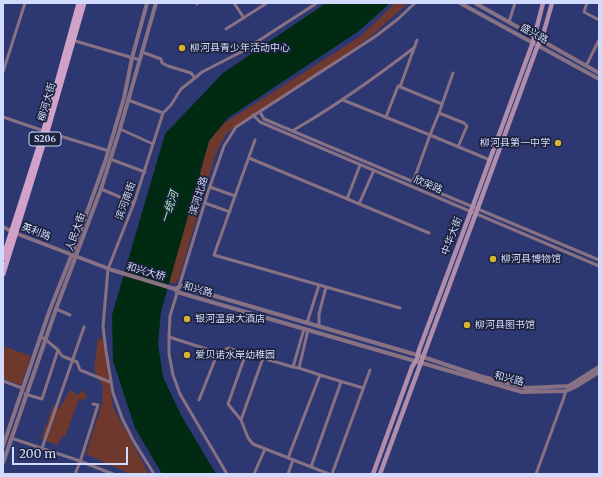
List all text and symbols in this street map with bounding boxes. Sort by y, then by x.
street label: 盛兴路 [518,21,550,47]
place label: 柳河县青少年活动中心 [190,42,290,54]
marker: 柳河县青少年活动中心 [177,43,187,53]
street label: 柳河大街 [36,81,58,123]
road number: S206 [29,132,61,146]
place label: 柳河县第一中学 [480,137,550,149]
marker: 柳河县第一中学 [553,138,563,148]
street label: 欣荣路 [412,174,444,196]
street label: 滨河北路 [187,175,211,217]
street label: 滨河南街 [114,180,138,222]
water label: 一统河 [159,189,181,225]
street label: 人民大街 [64,211,88,253]
street label: 中华大街 [439,215,465,257]
street label: 英利路 [20,221,52,243]
place label: 柳河县博物馆 [501,253,561,265]
marker: 柳河县博物馆 [488,254,498,264]
street label: 和兴大桥 [125,261,167,283]
street label: 和兴路 [182,280,214,300]
place label: 银河温泉大酒店 [195,313,265,325]
marker: 银河温泉大酒店 [182,314,192,324]
place label: 柳河县图书馆 [475,319,535,331]
marker: 柳河县图书馆 [462,320,472,330]
place label: 爱贝诺水岸幼稚园 [195,349,275,361]
marker: 爱贝诺水岸幼稚园 [182,350,192,360]
street label: 和兴路 [493,370,525,388]
scale bar [14,439,130,465]
text: 200 m [19,446,56,461]

